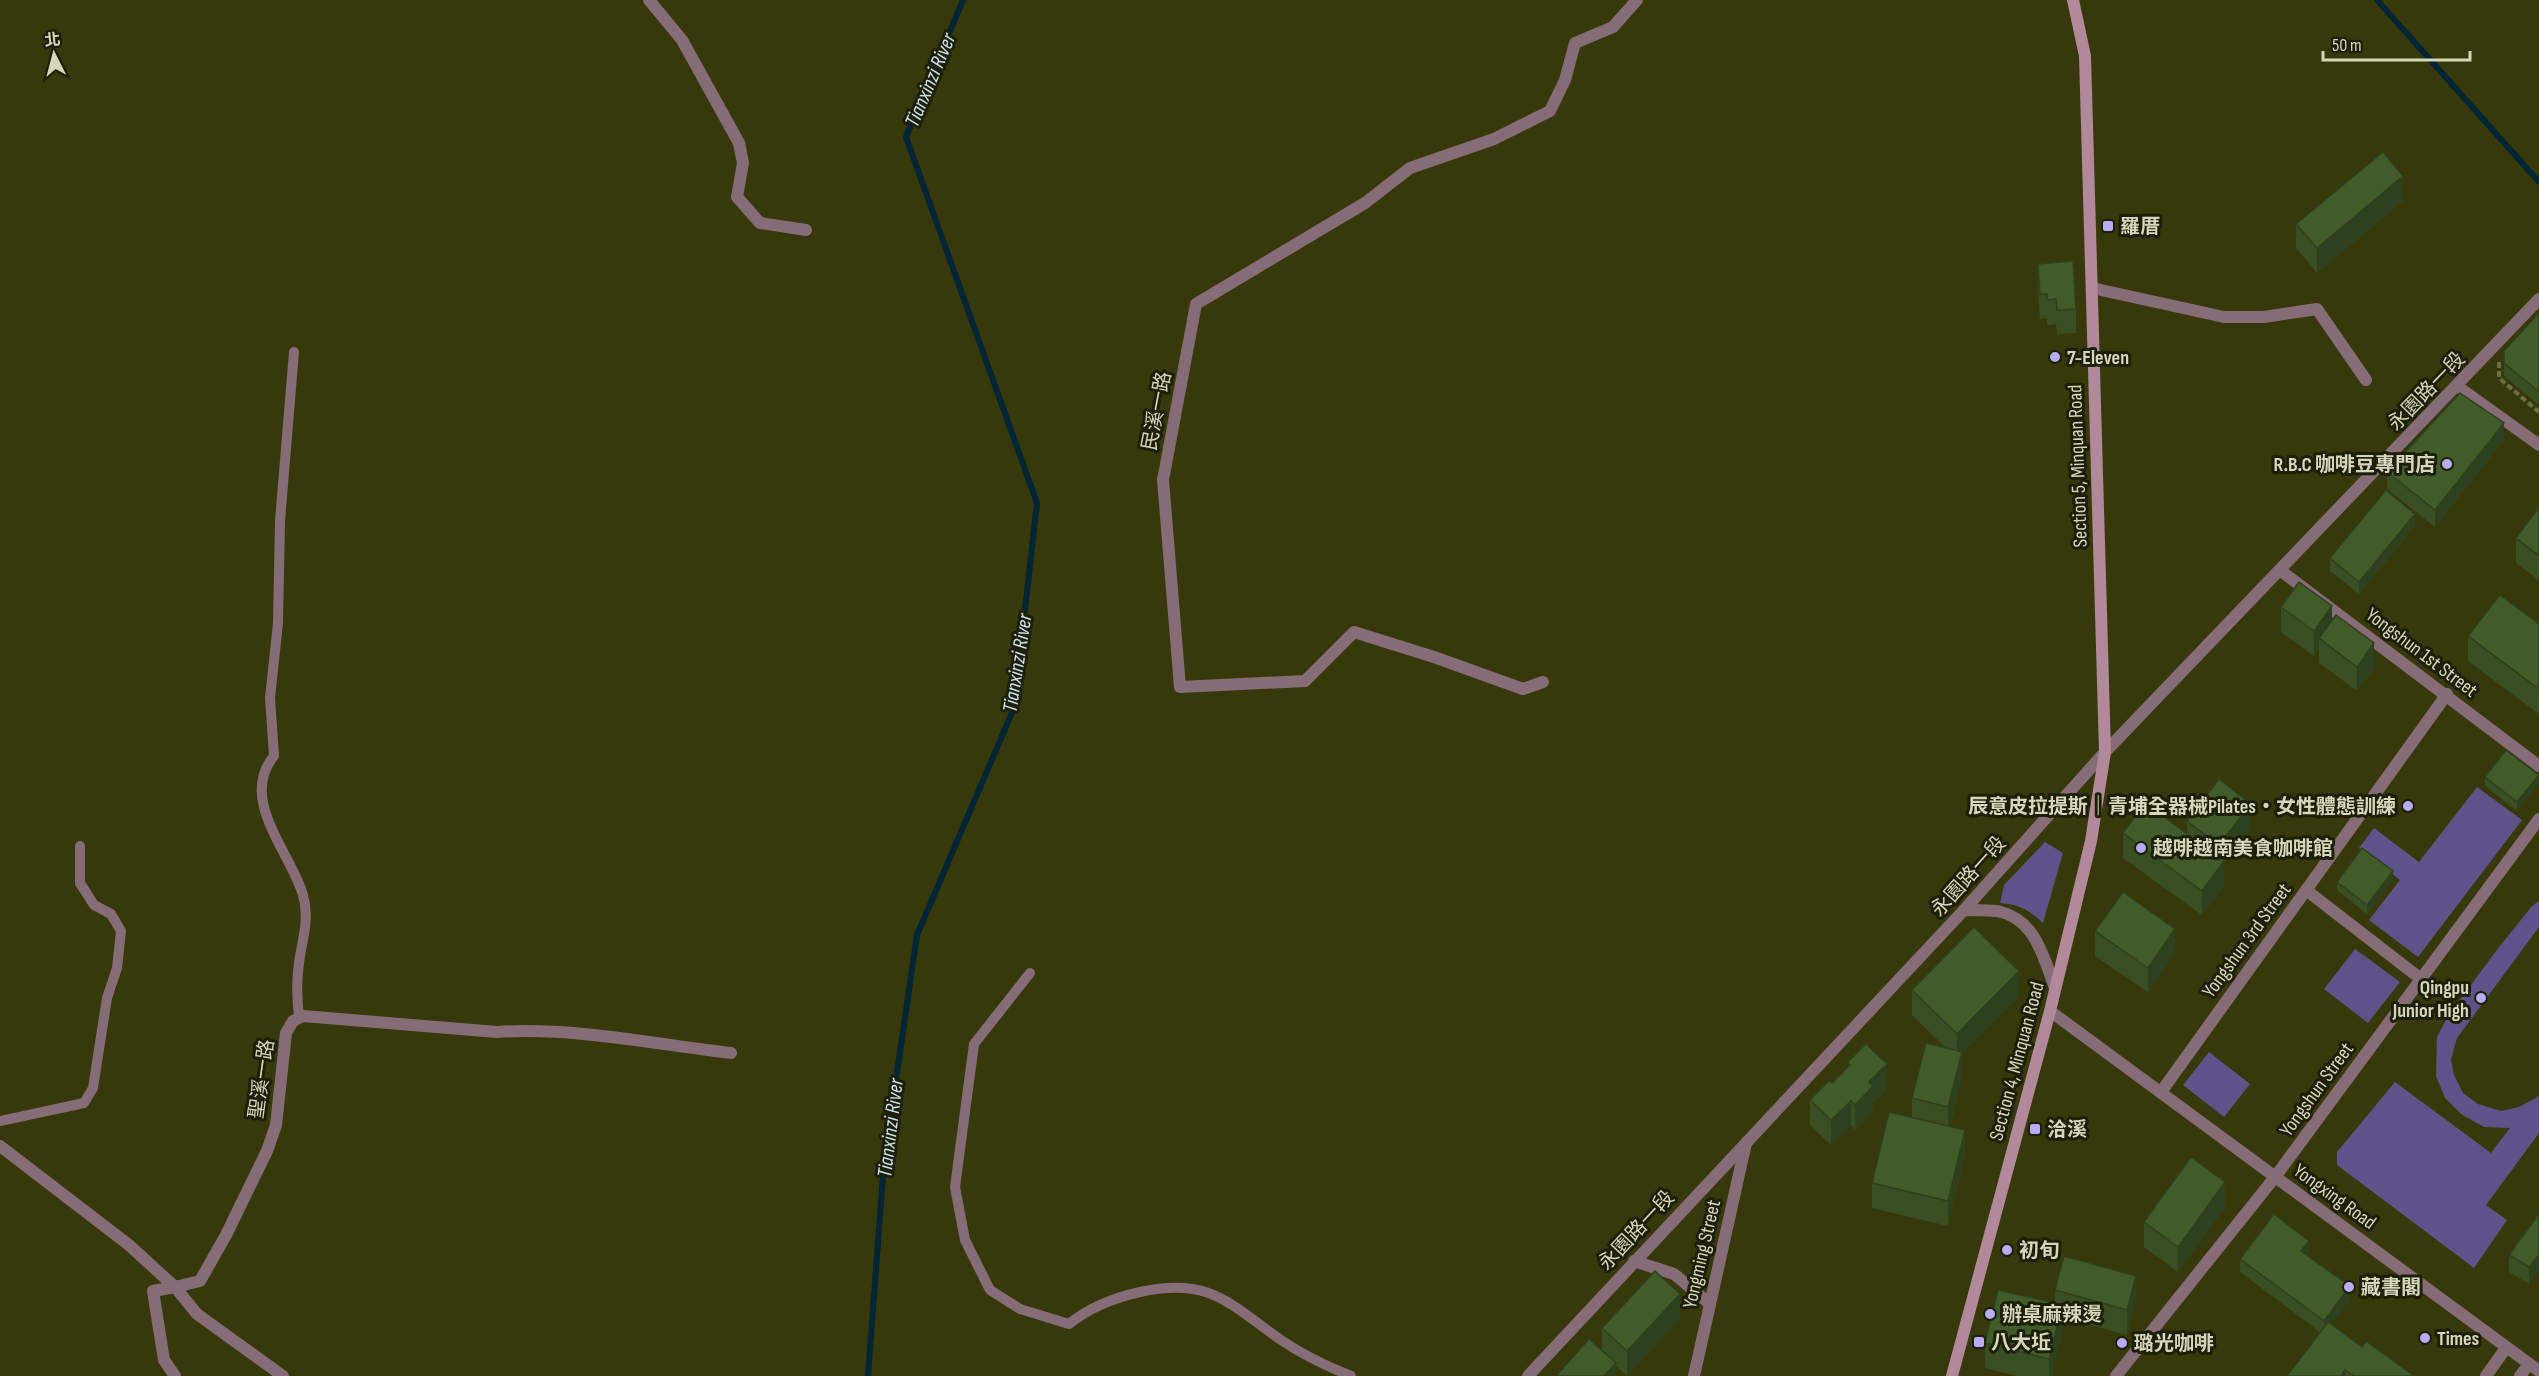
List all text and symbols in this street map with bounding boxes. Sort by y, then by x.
north arrow [24,24,84,84]
scale bar [2323,24,2470,62]
water label: Tianxinzi River [900,29,962,131]
text: 北 [44,30,62,51]
text: 50 m [2332,35,2362,56]
place label: 羅厝 [2120,215,2160,239]
marker: 羅厝 [2101,219,2115,233]
place label: 7-Eleven [2067,346,2129,370]
street label: 永園路一段 [2383,347,2470,436]
marker: 7-Eleven [2048,350,2062,364]
street label: 民溪一路 [1138,370,1176,453]
street label: Section 5, Minquan Road [2063,384,2093,548]
place label: R.B.C 咖啡豆專門店 [2274,453,2435,477]
marker: R.B.C 咖啡豆專門店 [2440,457,2454,471]
street label: Yongshun 1st Street [2361,603,2482,703]
water label: Tianxinzi River [997,611,1038,714]
place label: 辰意皮拉提斯｜青埔全器械Pilates・女性體態訓練 [1968,795,2396,819]
marker: 辰意皮拉提斯｜青埔全器械Pilates・女性體態訓練 [2401,799,2415,813]
street label: 永園路一段 [1926,831,2011,922]
place label: 越啡越南美食咖啡館 [2153,837,2333,861]
marker: 越啡越南美食咖啡館 [2134,841,2148,855]
street label: Yongshun 3rd Street [2197,879,2296,1002]
place label: Qingpu Junior High [2392,976,2469,1023]
street label: Section 4, Minquan Road [1984,979,2050,1143]
marker: Qingpu Junior High [2474,991,2488,1005]
street label: 聖溪一路 [245,1038,279,1120]
street label: Yongshun Street [2275,1038,2359,1141]
water label: Tianxinzi River [872,1076,909,1179]
place label: 洽溪 [2047,1118,2087,1142]
marker: 洽溪 [2028,1122,2042,1136]
street label: Yongxing Road [2288,1159,2380,1235]
street label: 永園路一段 [1594,1186,1680,1275]
street label: Yongming Street [1678,1198,1726,1311]
place label: 初旬 [2019,1239,2059,1263]
marker: 初旬 [2000,1243,2014,1257]
place label: 藏書閣 [2361,1276,2421,1300]
marker: 藏書閣 [2342,1280,2356,1294]
place label: 辦桌麻辣燙 [2002,1303,2102,1327]
marker: 辦桌麻辣燙 [1983,1307,1997,1321]
place label: Times [2437,1327,2480,1351]
place label: 八大坵 [1991,1331,2051,1355]
marker: Times [2418,1331,2432,1345]
place label: 璐光咖啡 [2134,1332,2214,1356]
marker: 八大坵 [1972,1335,1986,1349]
marker: 璐光咖啡 [2115,1336,2129,1350]

